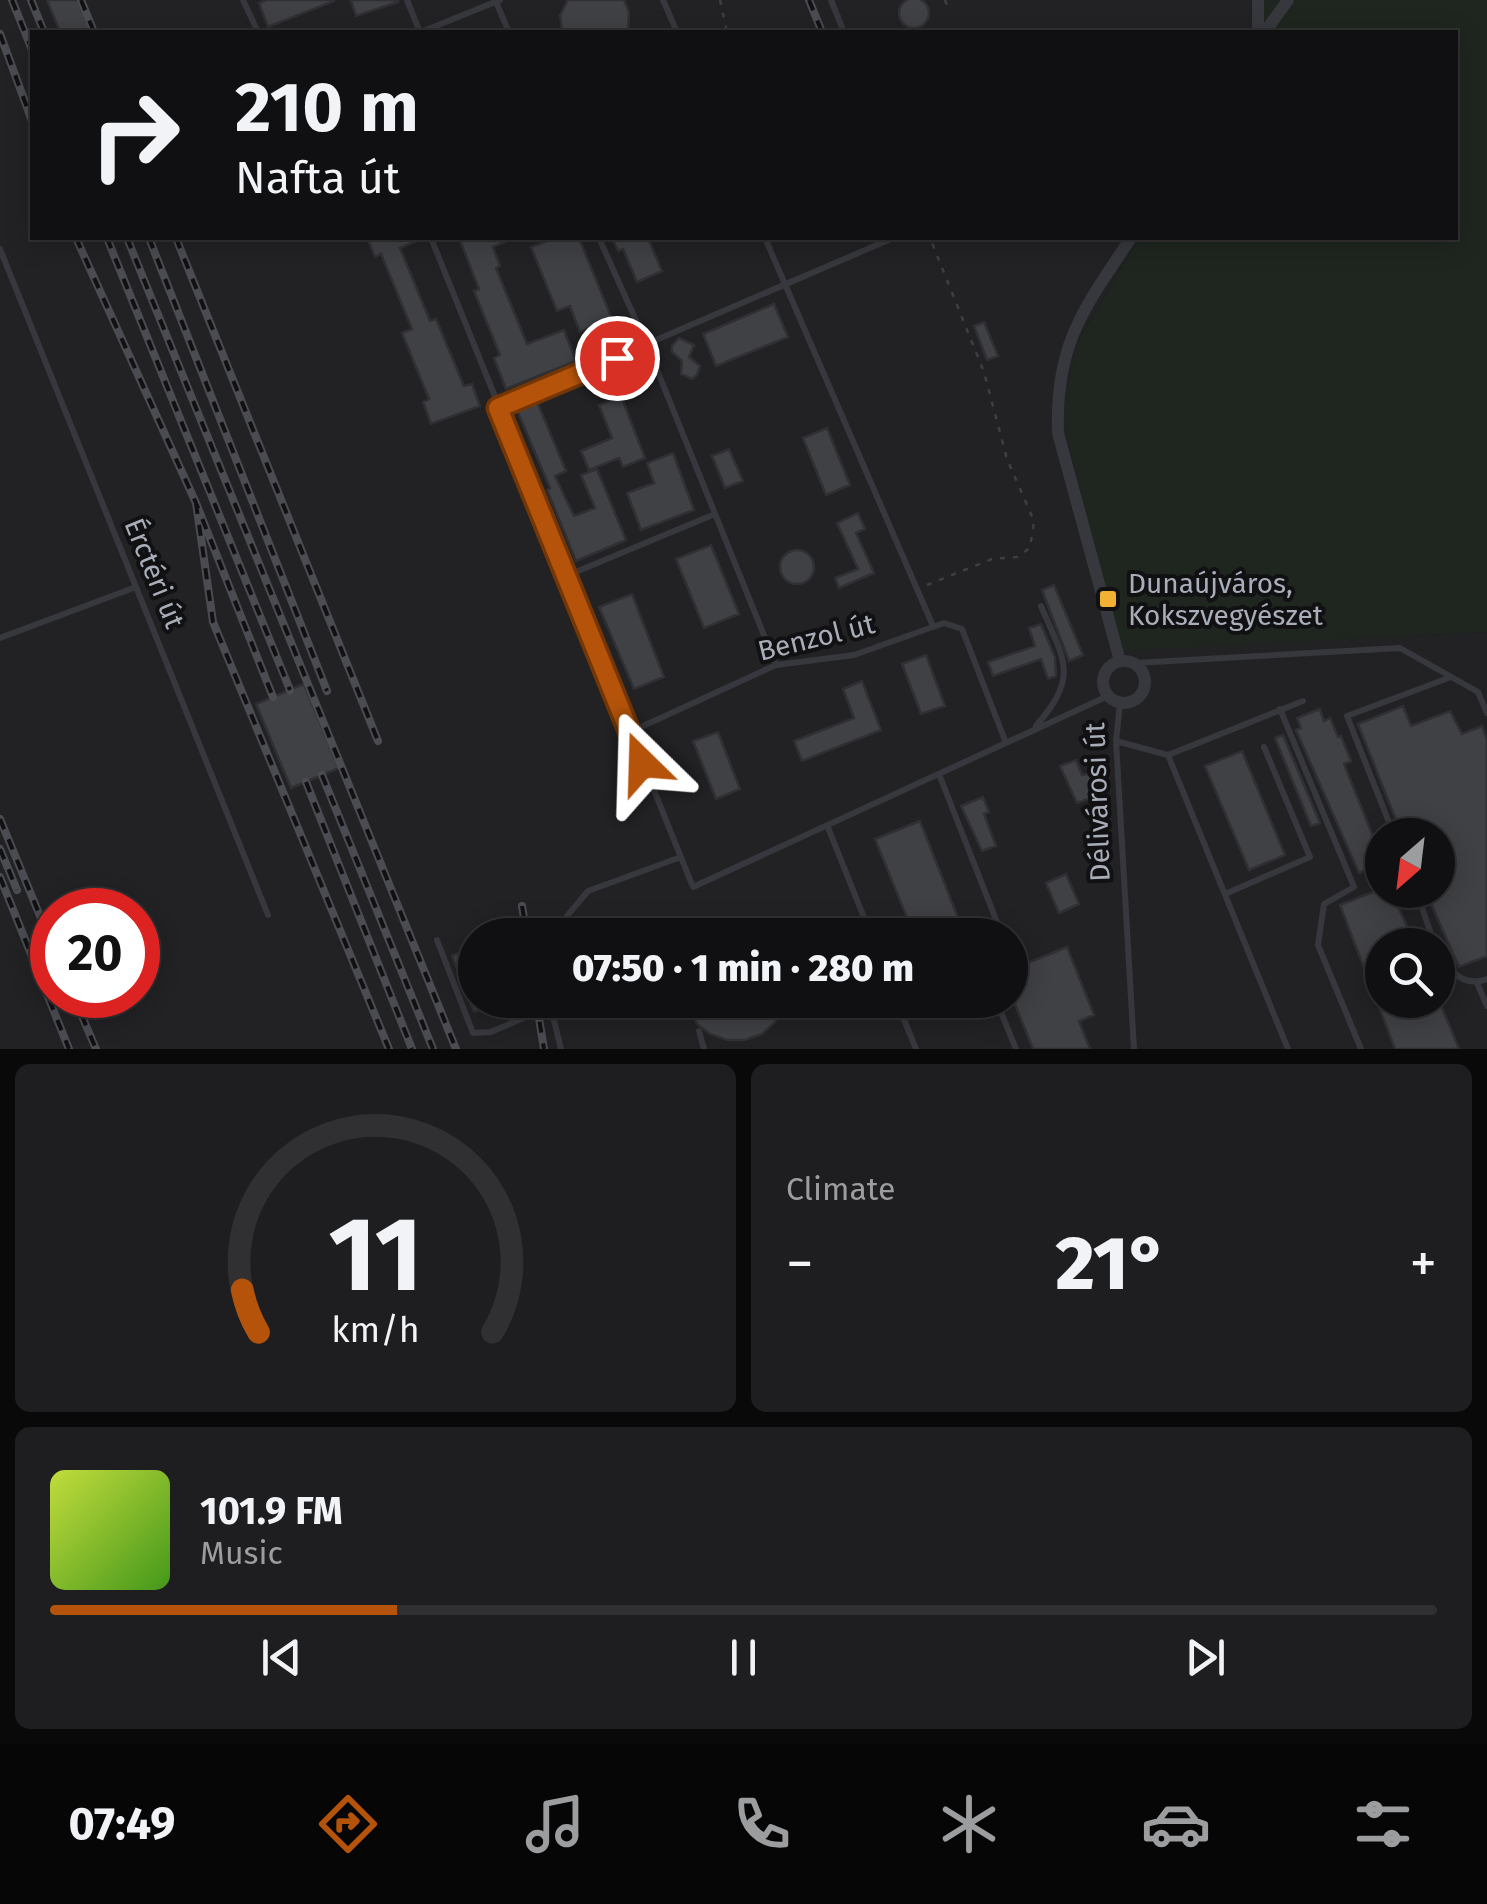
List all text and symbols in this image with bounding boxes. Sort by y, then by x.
text: 210 m [235,66,419,150]
icon: right [70,70,200,200]
text: Nafta út [235,151,400,205]
pin [575,316,660,401]
icon: arrive [590,331,645,386]
street label: Érctéri út [118,513,192,634]
place label: Dunaújváros, Kokszvegyészet [1128,567,1324,632]
marker: Dunaújváros, Kokszvegyészet [1097,588,1119,610]
street label: Benzol út [754,607,879,668]
position arrow [590,711,694,815]
street label: Délivárosi út [1078,721,1117,882]
north arrow [1365,818,1455,908]
map controls [1365,818,1455,1018]
speed limit sign: 20 [30,888,160,1018]
button: search [1365,928,1455,1018]
text: 07:50 · 1 min · 280 m [572,945,914,991]
text: Climate [786,1170,895,1208]
text: 11 [328,1193,423,1318]
text: 21° [1055,1219,1168,1309]
text: − [786,1231,814,1297]
text: + [1410,1231,1437,1297]
text: km/h [331,1309,420,1351]
text: 101.9 FM [200,1488,343,1534]
text: Music [200,1534,283,1572]
icon: previous [254,1630,309,1685]
icon: pause [716,1630,771,1685]
icon: next [1178,1630,1233,1685]
icon: directions [313,1789,383,1859]
icon: music [520,1789,590,1859]
icon: phone [727,1789,797,1859]
icon: climate [934,1789,1004,1859]
icon: car [1141,1789,1211,1859]
icon: filters [1348,1789,1418,1859]
text: 07:49 [69,1797,175,1851]

